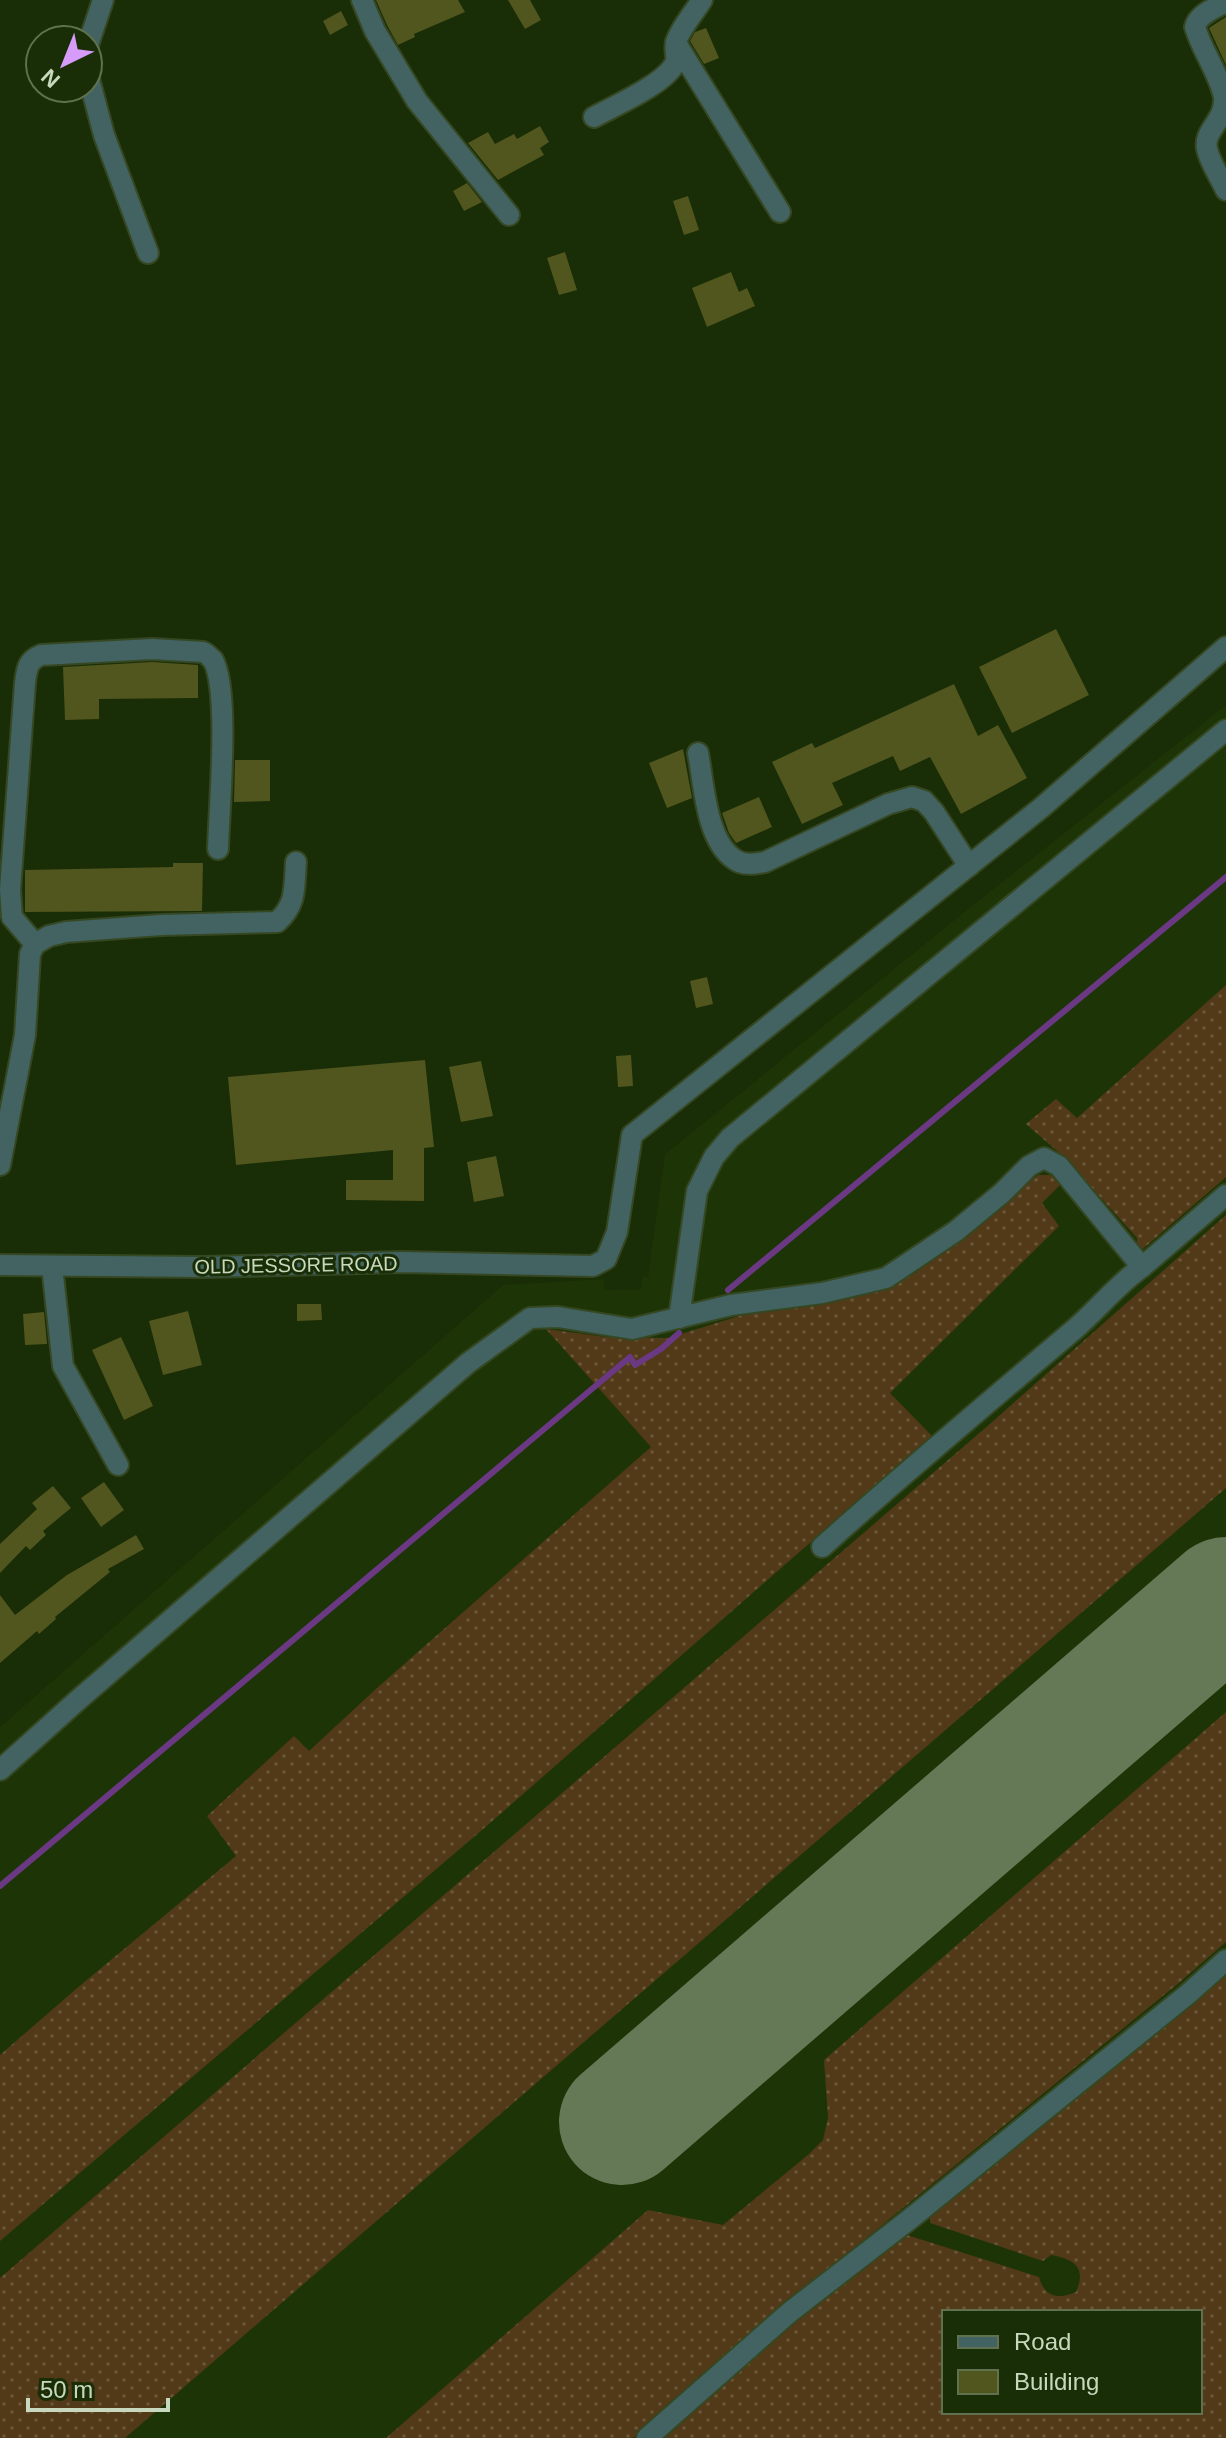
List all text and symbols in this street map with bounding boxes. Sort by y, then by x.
north arrow [24,24,104,104]
text: N [36,64,65,93]
street label: OLD JESSORE ROAD [194,1252,398,1278]
legend [942,2310,1202,2414]
text: Road [1014,2328,1071,2355]
scale bar [28,2362,168,2412]
text: Building [1014,2368,1099,2395]
text: 50 m [40,2376,93,2403]

